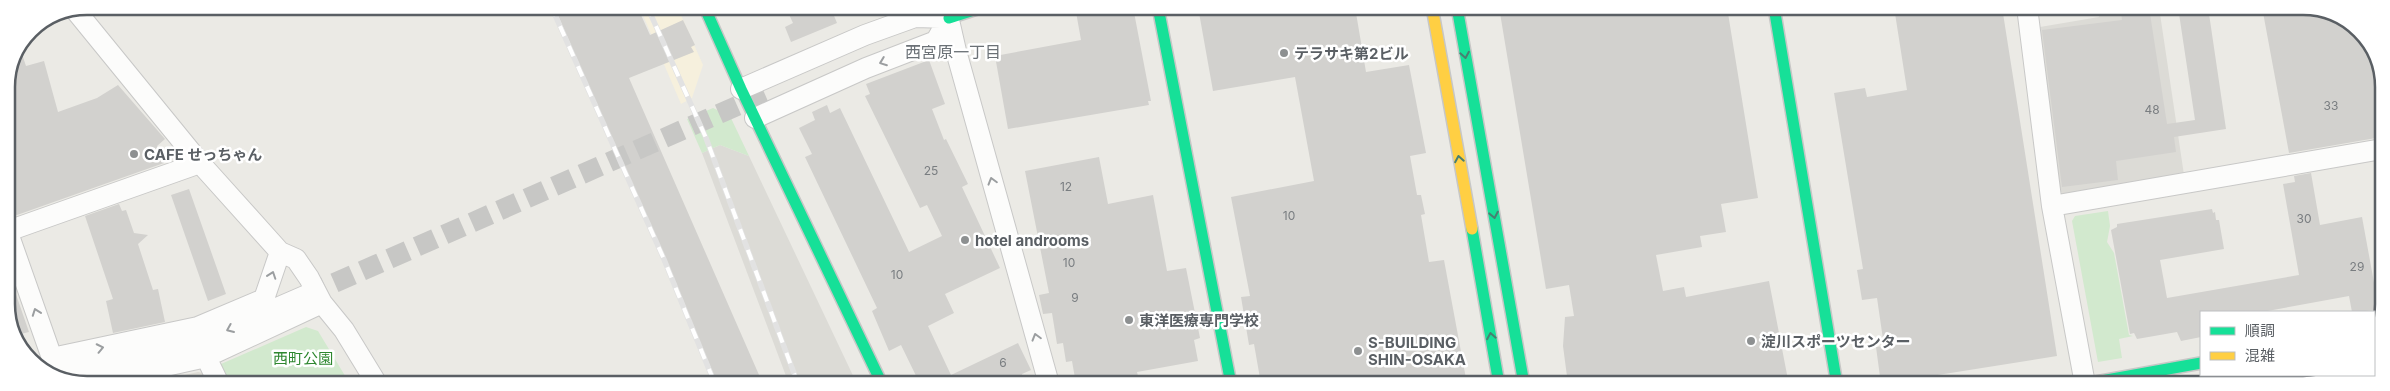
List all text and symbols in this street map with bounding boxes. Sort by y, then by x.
district label: 西宮原一丁目 [905,42,1001,62]
place label: テラサキ第2ビル [1294,44,1408,63]
marker: テラサキ第2ビル [1278,47,1290,59]
one-way arrow [1460,50,1470,59]
one-way arrow [879,56,888,66]
house number: 33 [2324,98,2338,113]
house number: 48 [2144,102,2160,117]
place label: CAFE せっちゃん [144,145,262,164]
marker: CAFE せっちゃん [128,148,140,160]
one-way arrow [1455,155,1465,164]
house number: 25 [924,163,938,178]
one-way arrow [988,177,998,185]
house number: 12 [1060,179,1072,194]
house number: 10 [1283,208,1295,223]
one-way arrow [1488,210,1499,219]
house number: 30 [2297,211,2311,226]
place label: hotel androoms [975,231,1089,250]
marker: hotel androoms [959,234,971,246]
house number: 10 [1063,255,1075,270]
house number: 29 [2350,259,2364,274]
house number: 10 [891,267,903,282]
one-way arrow [267,271,277,279]
house number: 9 [1071,290,1079,305]
one-way arrow [32,308,42,317]
place label: 東洋医療専門学校 [1139,311,1259,330]
legend [2200,311,2375,376]
marker: 東洋医療専門学校 [1123,314,1135,326]
text: 順調 [2245,321,2275,340]
one-way arrow [226,322,235,333]
one-way arrow [1486,332,1496,341]
place label: 淀川スポーツセンター [1761,332,1911,351]
one-way arrow [1031,333,1042,342]
place label: S-BUILDING SHIN-OSAKA [1368,333,1466,369]
marker: 淀川スポーツセンター [1745,335,1757,347]
one-way arrow [96,343,105,354]
marker: S-BUILDING SHIN-OSAKA [1352,345,1364,357]
text: 混雑 [2245,346,2275,365]
park label: 西町公園 [273,349,333,368]
house number: 6 [999,355,1007,370]

